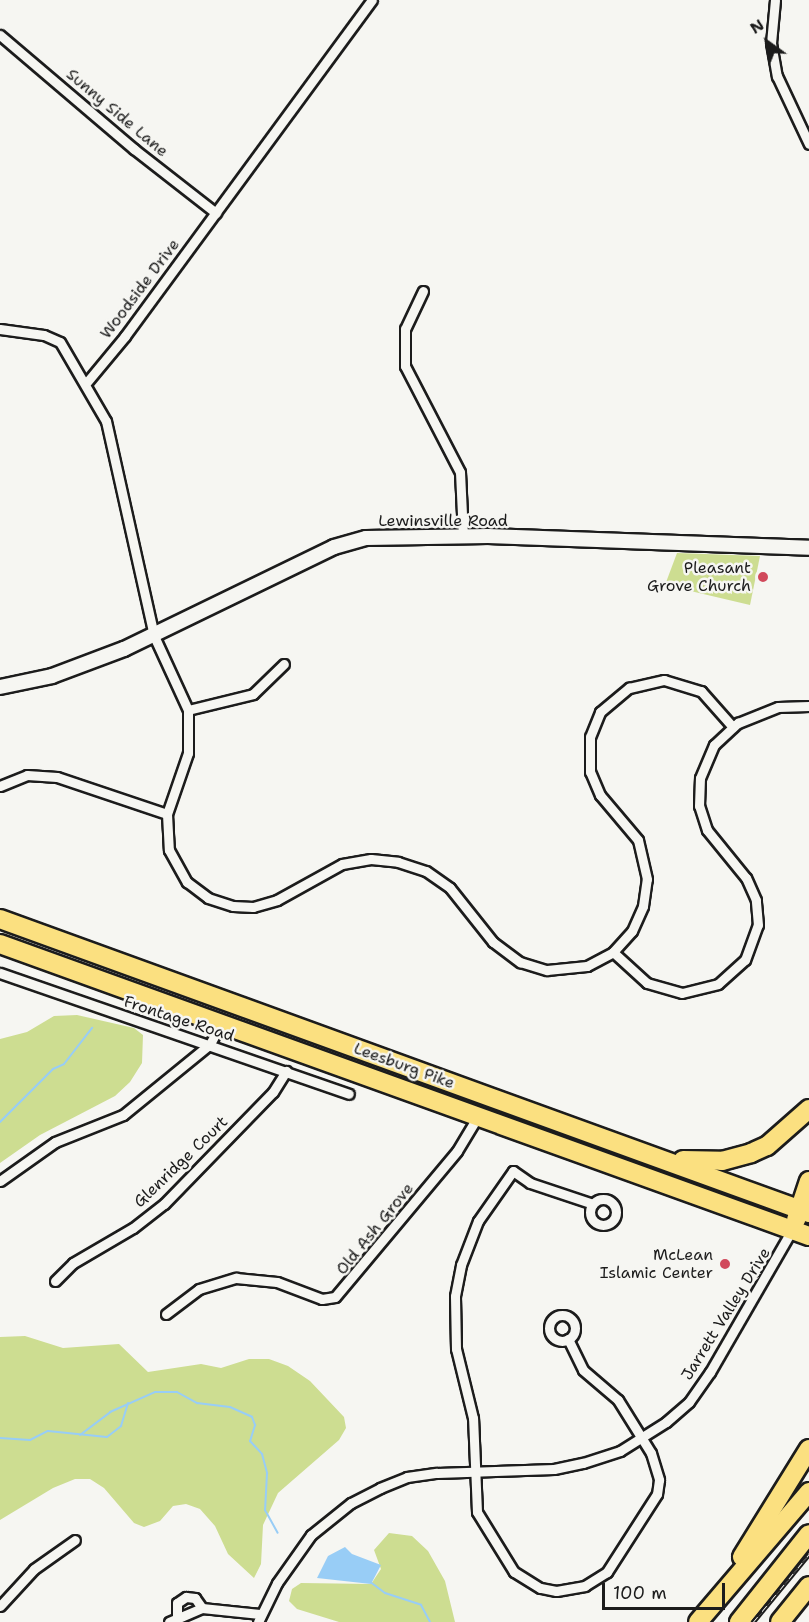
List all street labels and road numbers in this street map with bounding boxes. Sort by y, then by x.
street label: Sunny Side Lane [62,65,172,161]
street label: Woodside Drive [96,235,184,343]
street label: Lewinsville Road [378,511,508,531]
street label: Frontage Road [121,992,237,1046]
street label: Leesburg Pike [351,1039,457,1093]
street label: Glenridge Court [130,1112,232,1212]
street label: Old Ash Grove [332,1179,418,1279]
street label: Jarrett Valley Drive [677,1244,775,1384]

